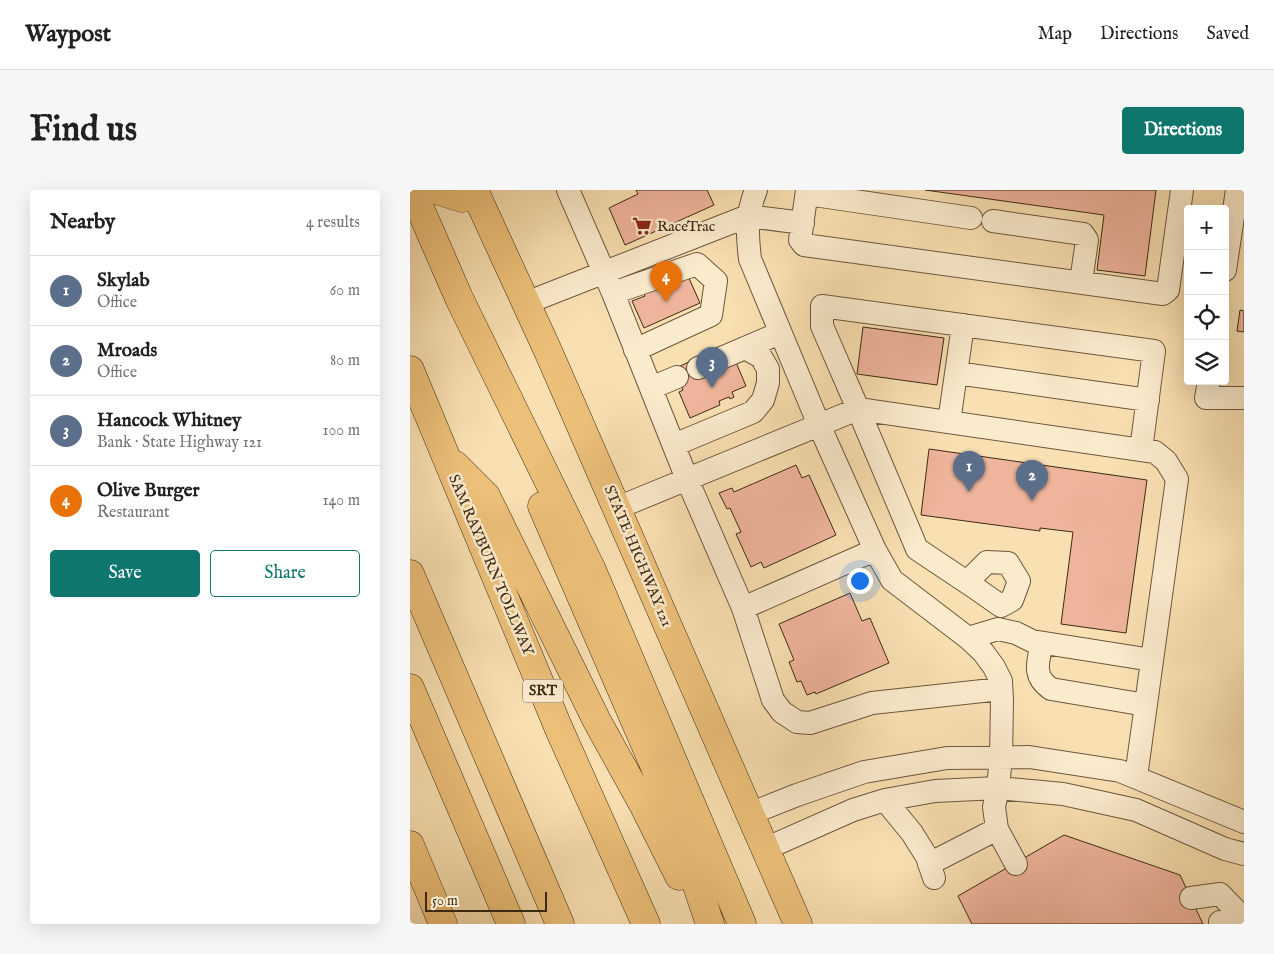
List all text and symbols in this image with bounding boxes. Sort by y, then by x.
text: Waypost [25,19,111,50]
text: Map [1038,23,1072,46]
text: Directions [1100,23,1178,46]
text: Saved [1206,23,1249,46]
button: Directions [1122,107,1244,154]
text: Find us [30,108,137,153]
map controls [1184,205,1229,385]
button: + [1184,205,1229,250]
text: Nearby [50,209,115,236]
text: 4 results [306,213,360,233]
supermarket icon: RaceTrac [631,215,653,237]
place label: RaceTrac [657,217,715,236]
button: − [1184,250,1229,295]
pin: 4 [650,261,682,302]
text: Skylab [97,269,150,293]
text: 1 [63,281,69,301]
text: 60 m [330,281,360,301]
text: Office [97,293,137,313]
button: locate [1184,295,1229,340]
text: Mroads [97,339,157,363]
button: layers [1184,340,1229,385]
pin: 3 [696,347,728,388]
text: 2 [62,351,70,371]
text: 80 m [330,351,360,371]
text: Office [97,363,137,383]
text: Hancock Whitney [97,409,241,433]
text: 3 [63,421,69,441]
text: 100 m [323,421,360,441]
text: Bank · State Highway 121 [97,433,262,453]
pin: 1 [953,451,985,492]
pin: 2 [1016,460,1048,501]
street label: SAM RAYBURN TOLLWAY [444,472,538,659]
text: Olive Burger [97,479,200,503]
street label: STATE HIGHWAY 121 [600,482,676,630]
text: 4 [62,491,70,511]
text: 140 m [322,491,360,511]
text: Restaurant [97,503,170,523]
button: Save [50,550,200,597]
button: Share [210,550,360,597]
your location [847,568,873,594]
road number: SRT [523,680,563,702]
scale bar [425,889,548,912]
text: 50 m [432,892,458,910]

